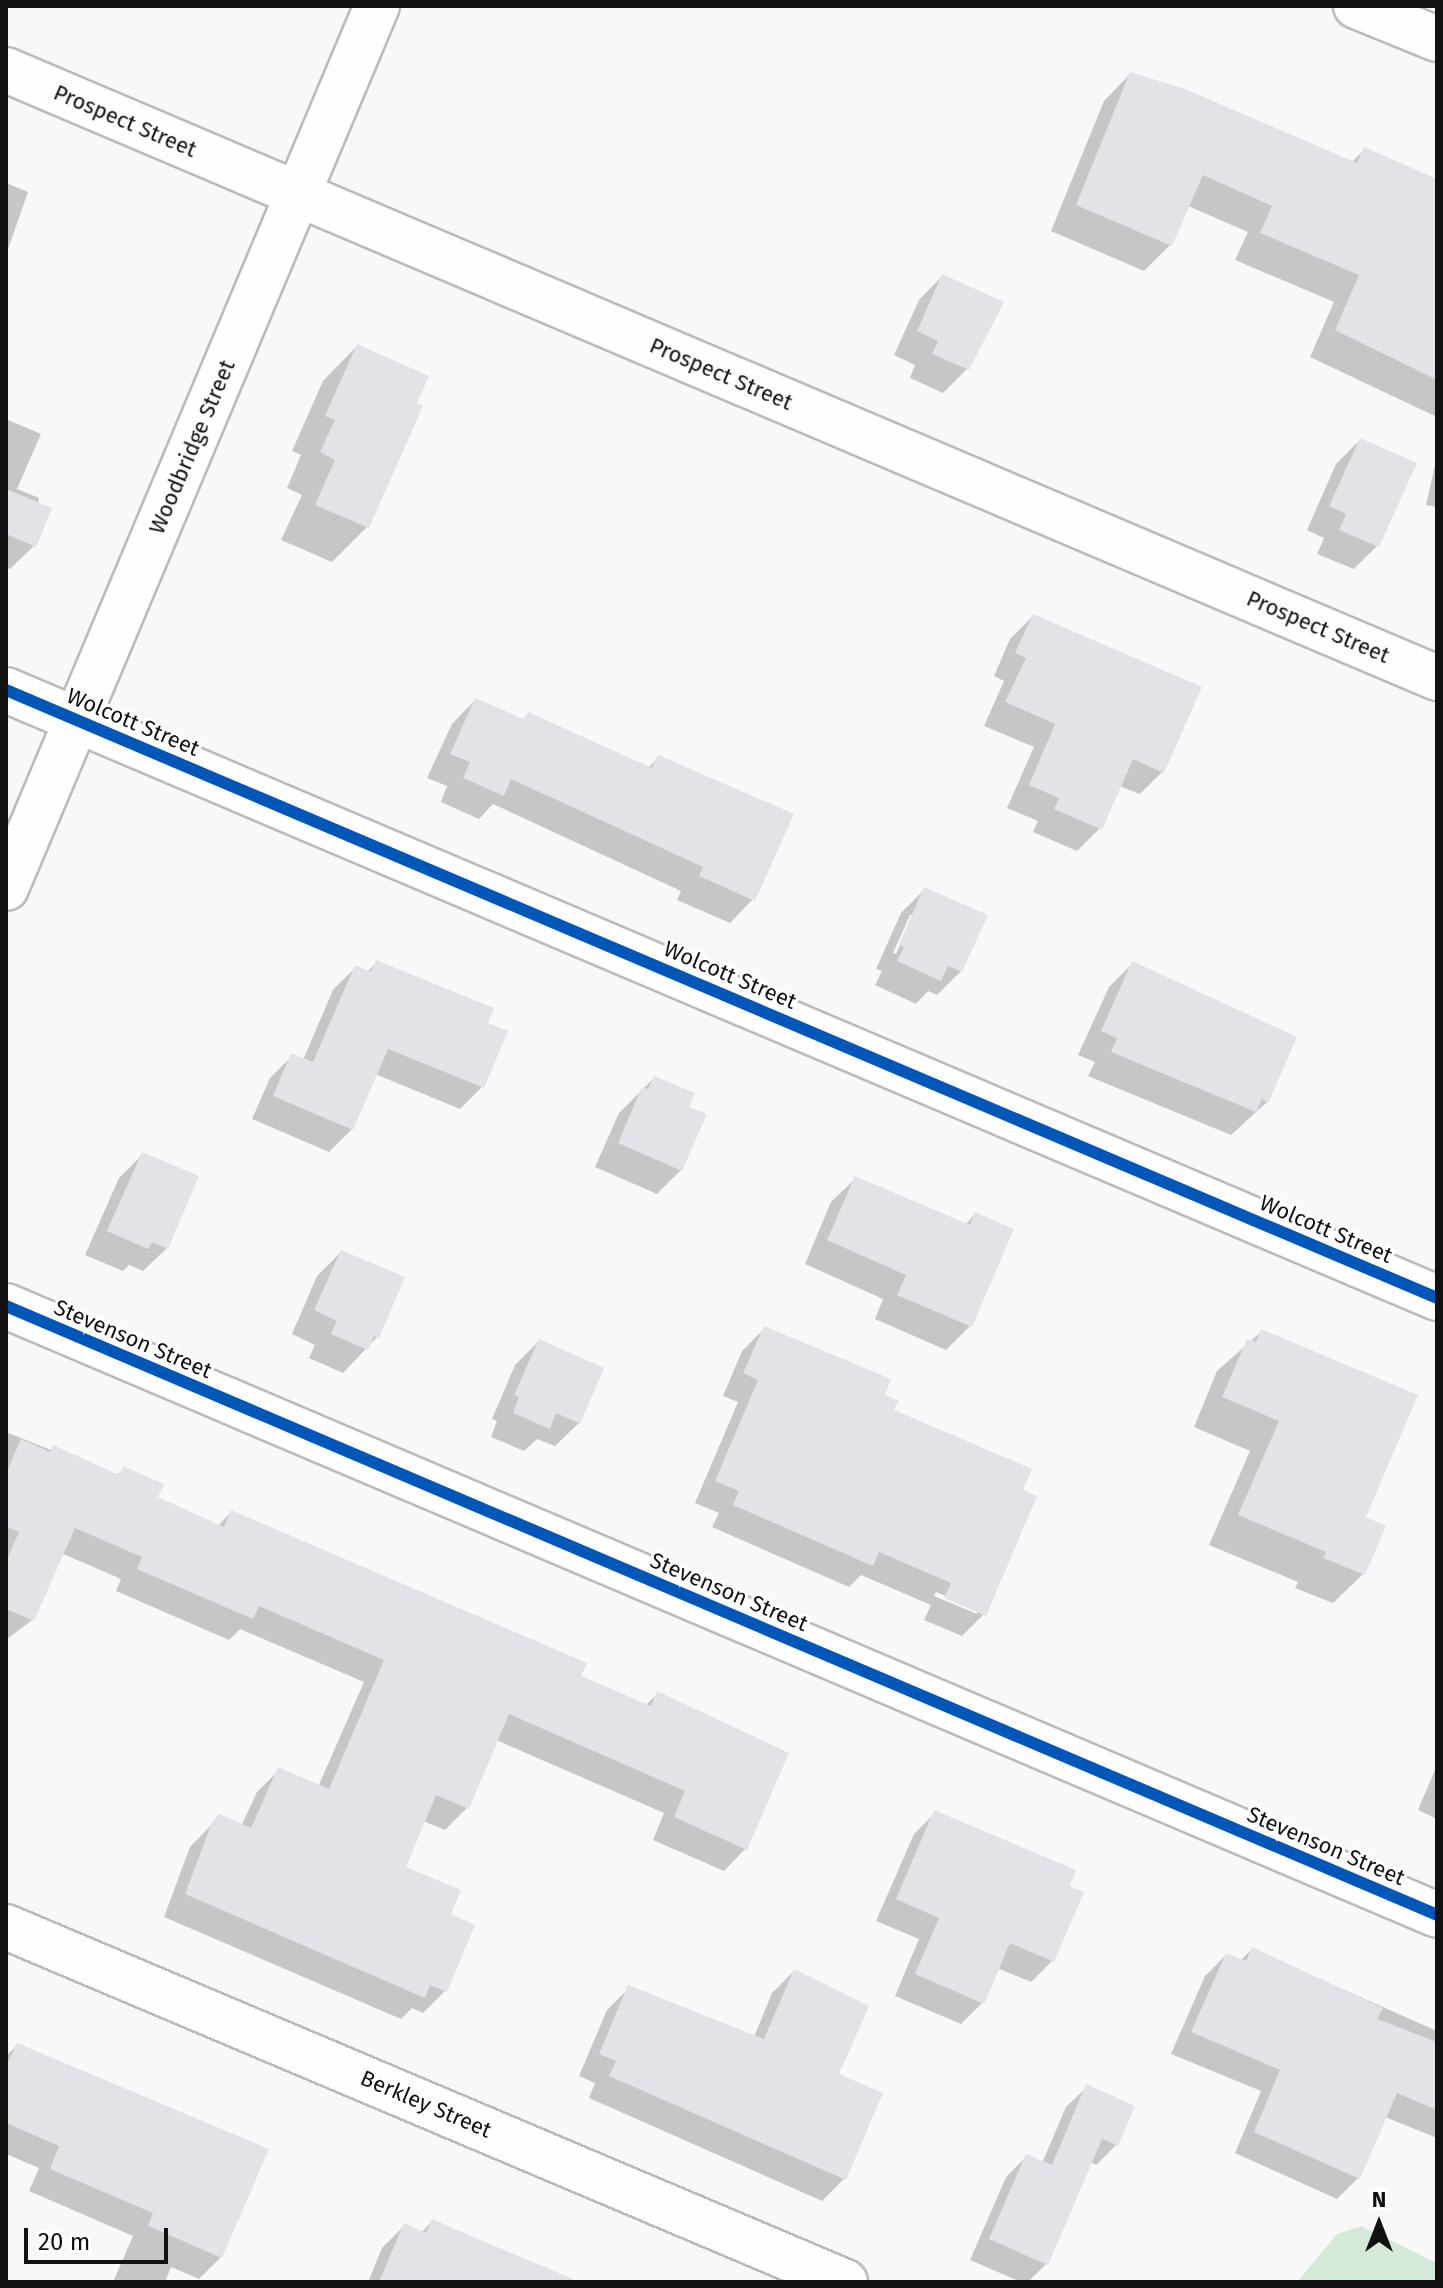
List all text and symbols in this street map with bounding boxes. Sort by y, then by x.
street label: Prospect Street [50,79,200,163]
street label: Prospect Street [646,332,796,416]
street label: Woodbridge Street [143,356,241,538]
street label: Prospect Street [1243,585,1393,669]
street label: Wolcott Street [63,682,203,762]
street label: Wolcott Street [660,935,800,1015]
street label: Wolcott Street [1256,1189,1396,1269]
street label: Stevenson Street [50,1294,216,1384]
street label: Stevenson Street [646,1547,812,1637]
street label: Stevenson Street [1243,1801,1409,1891]
street label: Berkley Street [357,2065,495,2143]
north arrow [1339,2184,1419,2264]
text: N [1372,2186,1386,2213]
scale bar [28,2212,172,2262]
text: 20 m [38,2228,90,2256]

